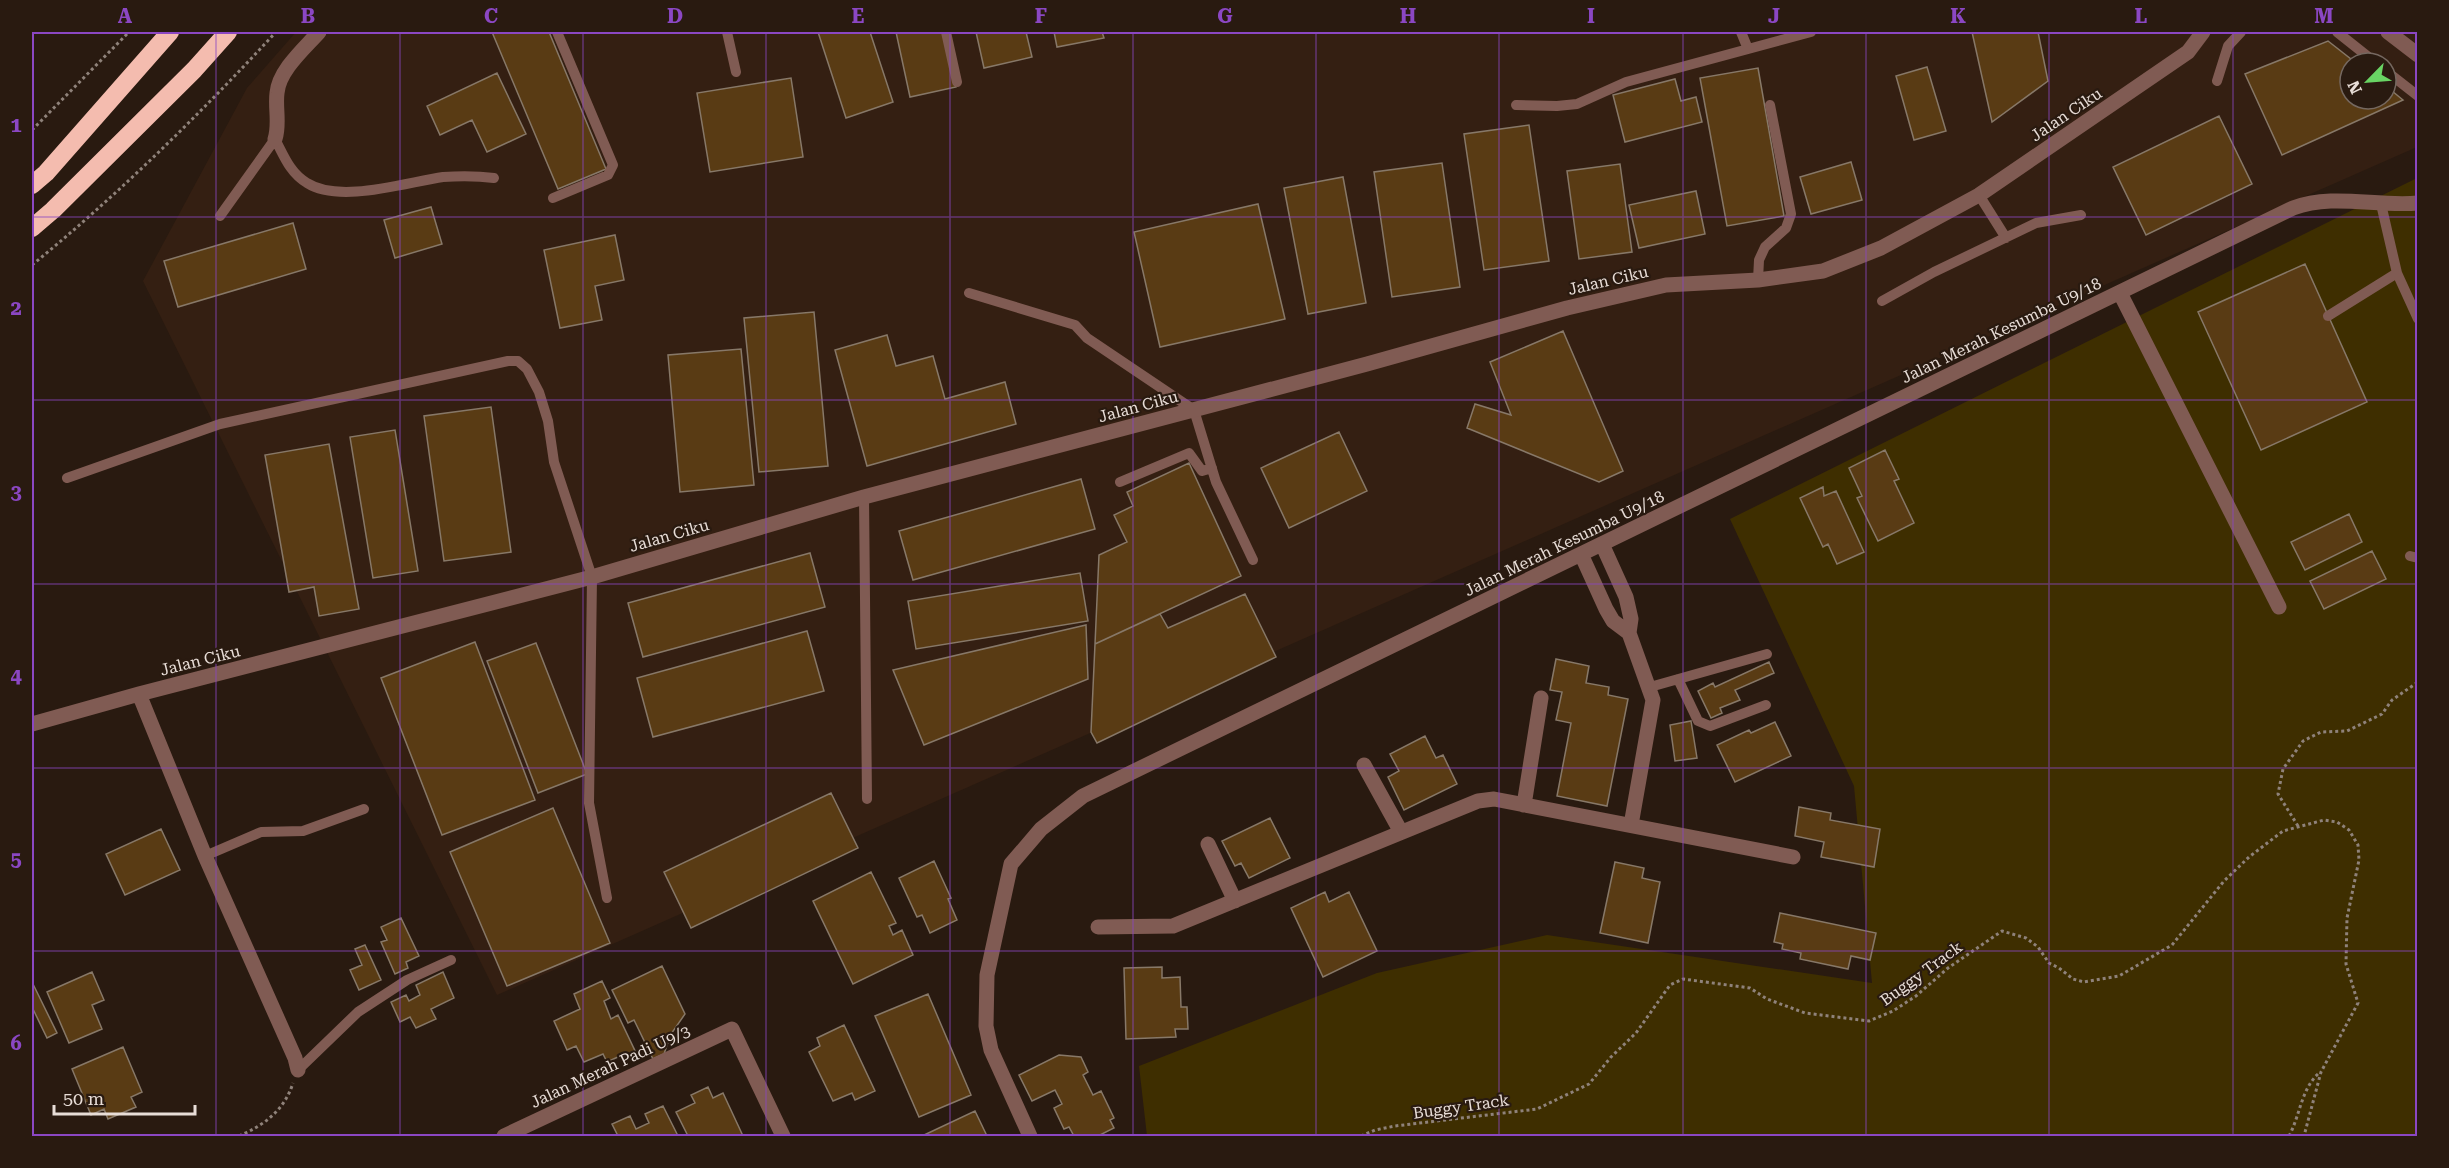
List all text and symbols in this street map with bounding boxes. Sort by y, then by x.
text: A [118,4,133,28]
text: B [301,4,315,28]
text: C [484,4,498,28]
text: D [667,4,683,28]
text: E [852,4,865,28]
text: F [1035,4,1047,28]
text: G [1217,4,1233,28]
text: H [1400,4,1416,28]
text: I [1587,4,1595,28]
text: J [1768,4,1780,28]
text: K [1950,4,1966,28]
text: L [2135,4,2148,28]
text: M [2314,4,2334,28]
north arrow [2338,51,2398,111]
text: N [2344,78,2366,97]
street label: Jalan Ciku [2027,84,2106,145]
text: 1 [10,113,22,137]
street label: Jalan Ciku [1566,262,1650,299]
street label: Jalan Merah Kesumba U9/18 [1898,274,2104,387]
text: 2 [10,296,22,320]
street label: Jalan Ciku [1096,387,1180,426]
text: 3 [10,480,22,504]
street label: Jalan Merah Kesumba U9/18 [1461,487,1667,600]
street label: Jalan Ciku [627,515,711,556]
street label: Jalan Ciku [158,641,242,680]
text: 4 [10,664,22,688]
text: 5 [10,847,22,871]
street label: Buggy Track [1876,937,1966,1010]
street label: Jalan Merah Padi U9/3 [527,1021,693,1112]
text: 6 [10,1031,22,1055]
scale bar [54,1078,195,1116]
text: 50 m [63,1088,104,1109]
street label: Buggy Track [1412,1090,1510,1123]

